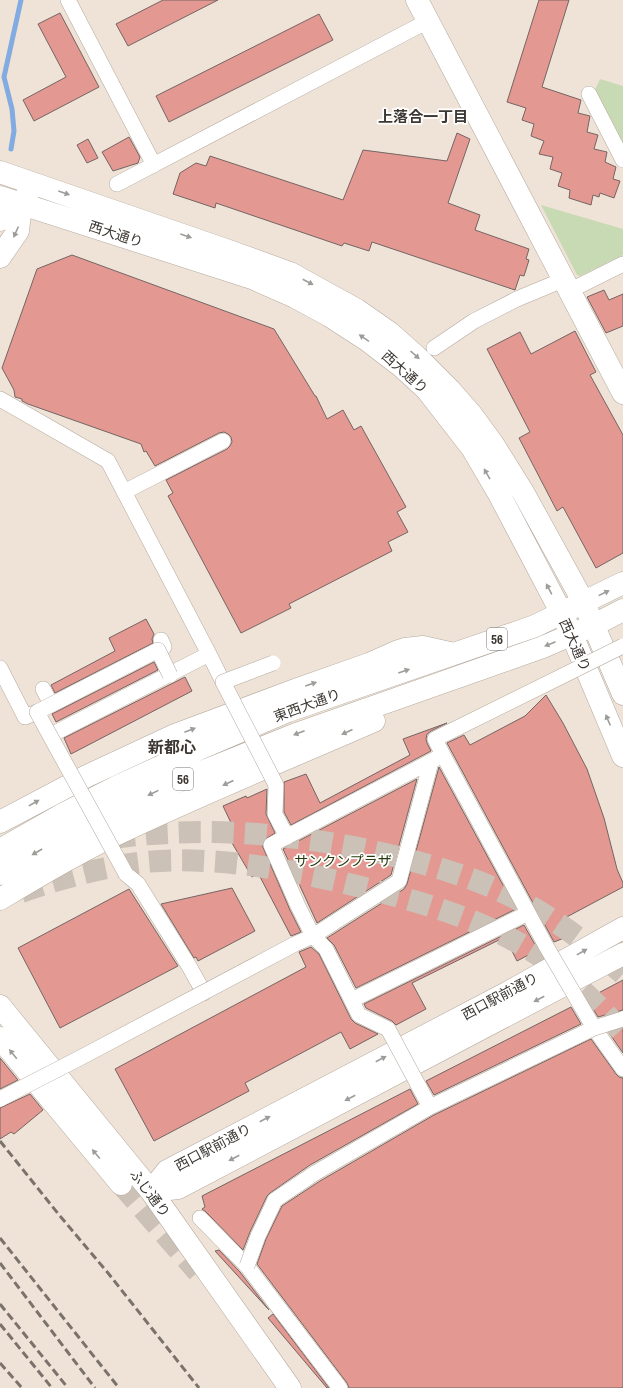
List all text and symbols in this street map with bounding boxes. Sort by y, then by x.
district label: 上落合一丁目 [378,106,468,127]
one-way arrow [58,191,70,197]
street label: 西大通り [87,217,145,251]
one-way arrow [13,226,19,238]
one-way arrow [181,233,193,239]
one-way arrow [302,279,313,286]
one-way arrow [359,334,369,342]
street label: 西大通り [378,347,432,397]
one-way arrow [410,351,420,360]
one-way arrow [484,469,491,480]
one-way arrow [545,583,552,595]
one-way arrow [598,590,609,596]
street label: 西大通り [555,616,595,674]
road number: 56 [487,628,507,650]
one-way arrow [543,642,555,648]
one-way arrow [399,667,411,673]
one-way arrow [306,681,318,687]
street label: 東西大通り [271,685,343,725]
one-way arrow [605,715,611,726]
one-way arrow [184,726,196,732]
one-way arrow [342,729,353,735]
one-way arrow [293,731,305,737]
district label: 新都心 [148,736,196,758]
road number: 56 [173,768,193,790]
one-way arrow [222,780,233,786]
one-way arrow [147,790,158,796]
one-way arrow [28,800,40,807]
one-way arrow [31,849,43,856]
park label: サンクンプラザ [294,852,392,870]
one-way arrow [576,948,587,955]
street label: 西口駅前通り [459,968,541,1024]
one-way arrow [533,995,545,1002]
one-way arrow [9,1049,17,1060]
one-way arrow [375,1056,386,1062]
one-way arrow [344,1095,355,1101]
one-way arrow [260,1116,271,1123]
street label: 西口駅前通り [172,1119,254,1175]
one-way arrow [92,1149,101,1159]
one-way arrow [229,1155,240,1161]
street label: ふじ通り [126,1165,174,1221]

